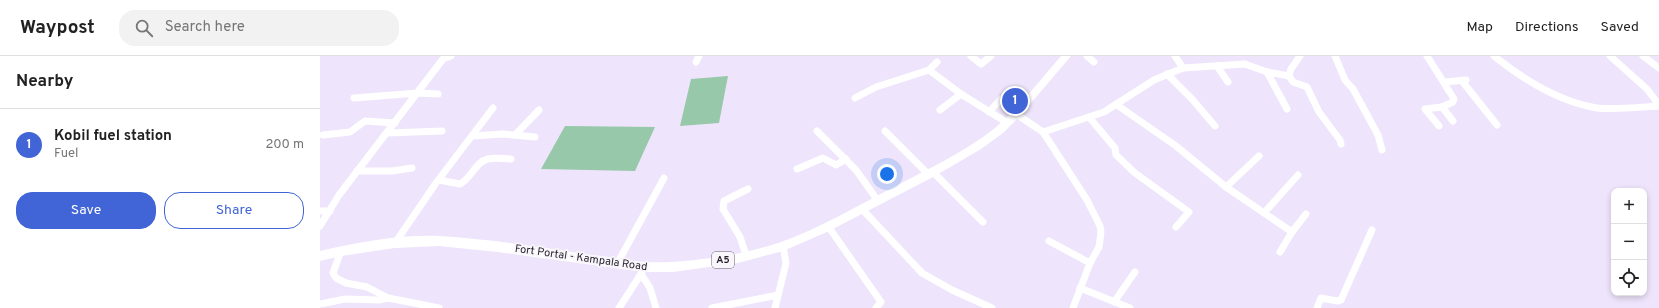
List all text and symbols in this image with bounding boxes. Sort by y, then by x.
search box [119,10,399,46]
text: Waypost [20,16,95,40]
icon: search [133,17,155,39]
text: Search here [165,18,245,37]
text: Map [1467,19,1493,36]
text: Directions [1515,19,1579,36]
text: Saved [1601,19,1639,36]
text: Nearby [16,71,73,93]
pin: 1 [1002,86,1028,116]
text: Kobil fuel station [54,127,172,146]
text: 1 [26,137,32,153]
text: 200 m [265,137,304,153]
text: Fuel [54,146,79,162]
your location [877,164,897,184]
map controls [1611,188,1647,296]
button: + [1611,188,1647,224]
button: Save [16,192,156,229]
button: Share [164,192,304,229]
button: − [1611,224,1647,260]
street label: Fort Portal - Kampala Road [514,242,648,274]
road number: A5 [712,252,734,268]
button: locate [1611,260,1647,296]

